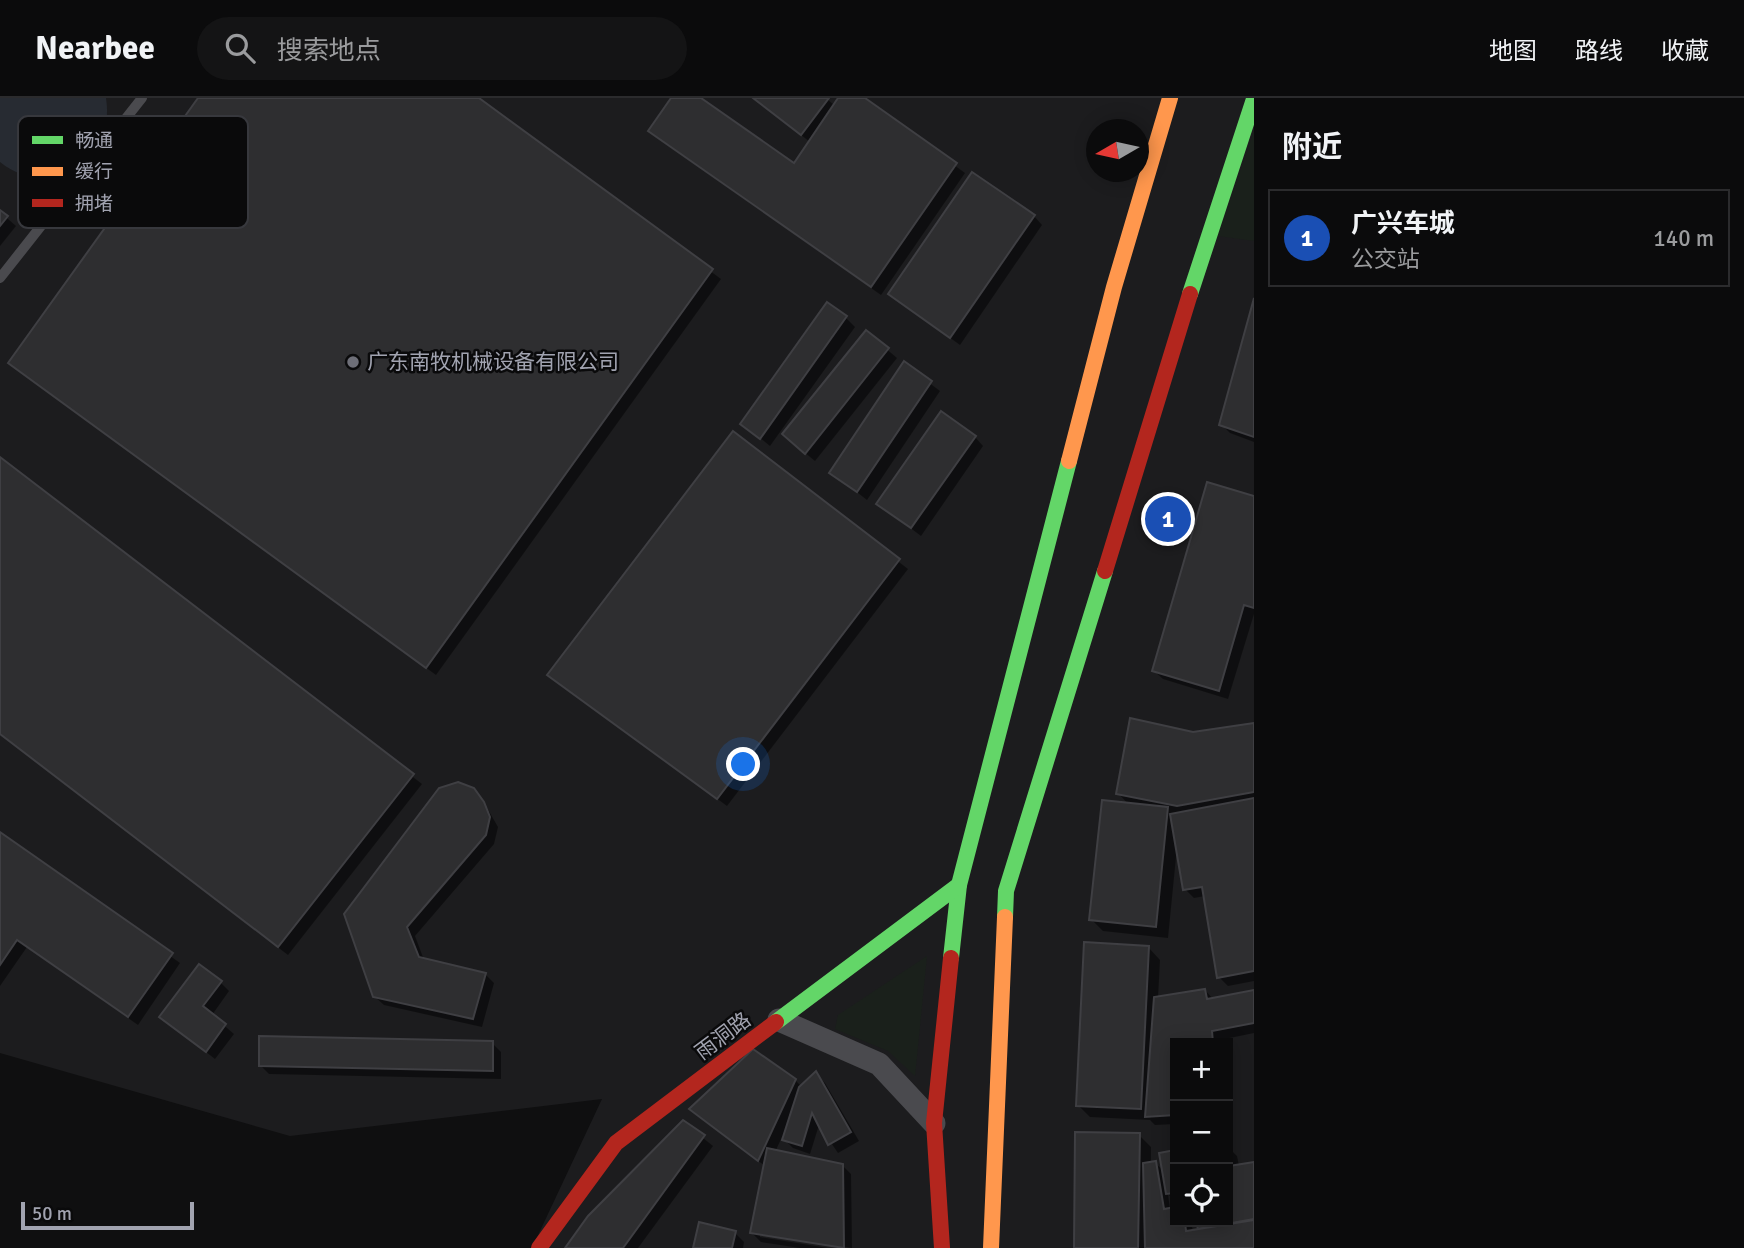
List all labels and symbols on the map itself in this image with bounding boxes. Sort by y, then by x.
legend [18,116,248,228]
north arrow [1086,119,1149,182]
text: 畅通 [75,129,113,153]
text: 缓行 [75,160,113,184]
text: 拥堵 [75,192,113,216]
place label: 广东南牧机械设备有限公司 [367,349,619,375]
marker: 广东南牧机械设备有限公司 [345,354,361,370]
pin: 1 [1145,493,1191,545]
your location [726,747,760,781]
street label: 雨洞路 [690,1007,756,1065]
scale bar [21,1199,194,1231]

